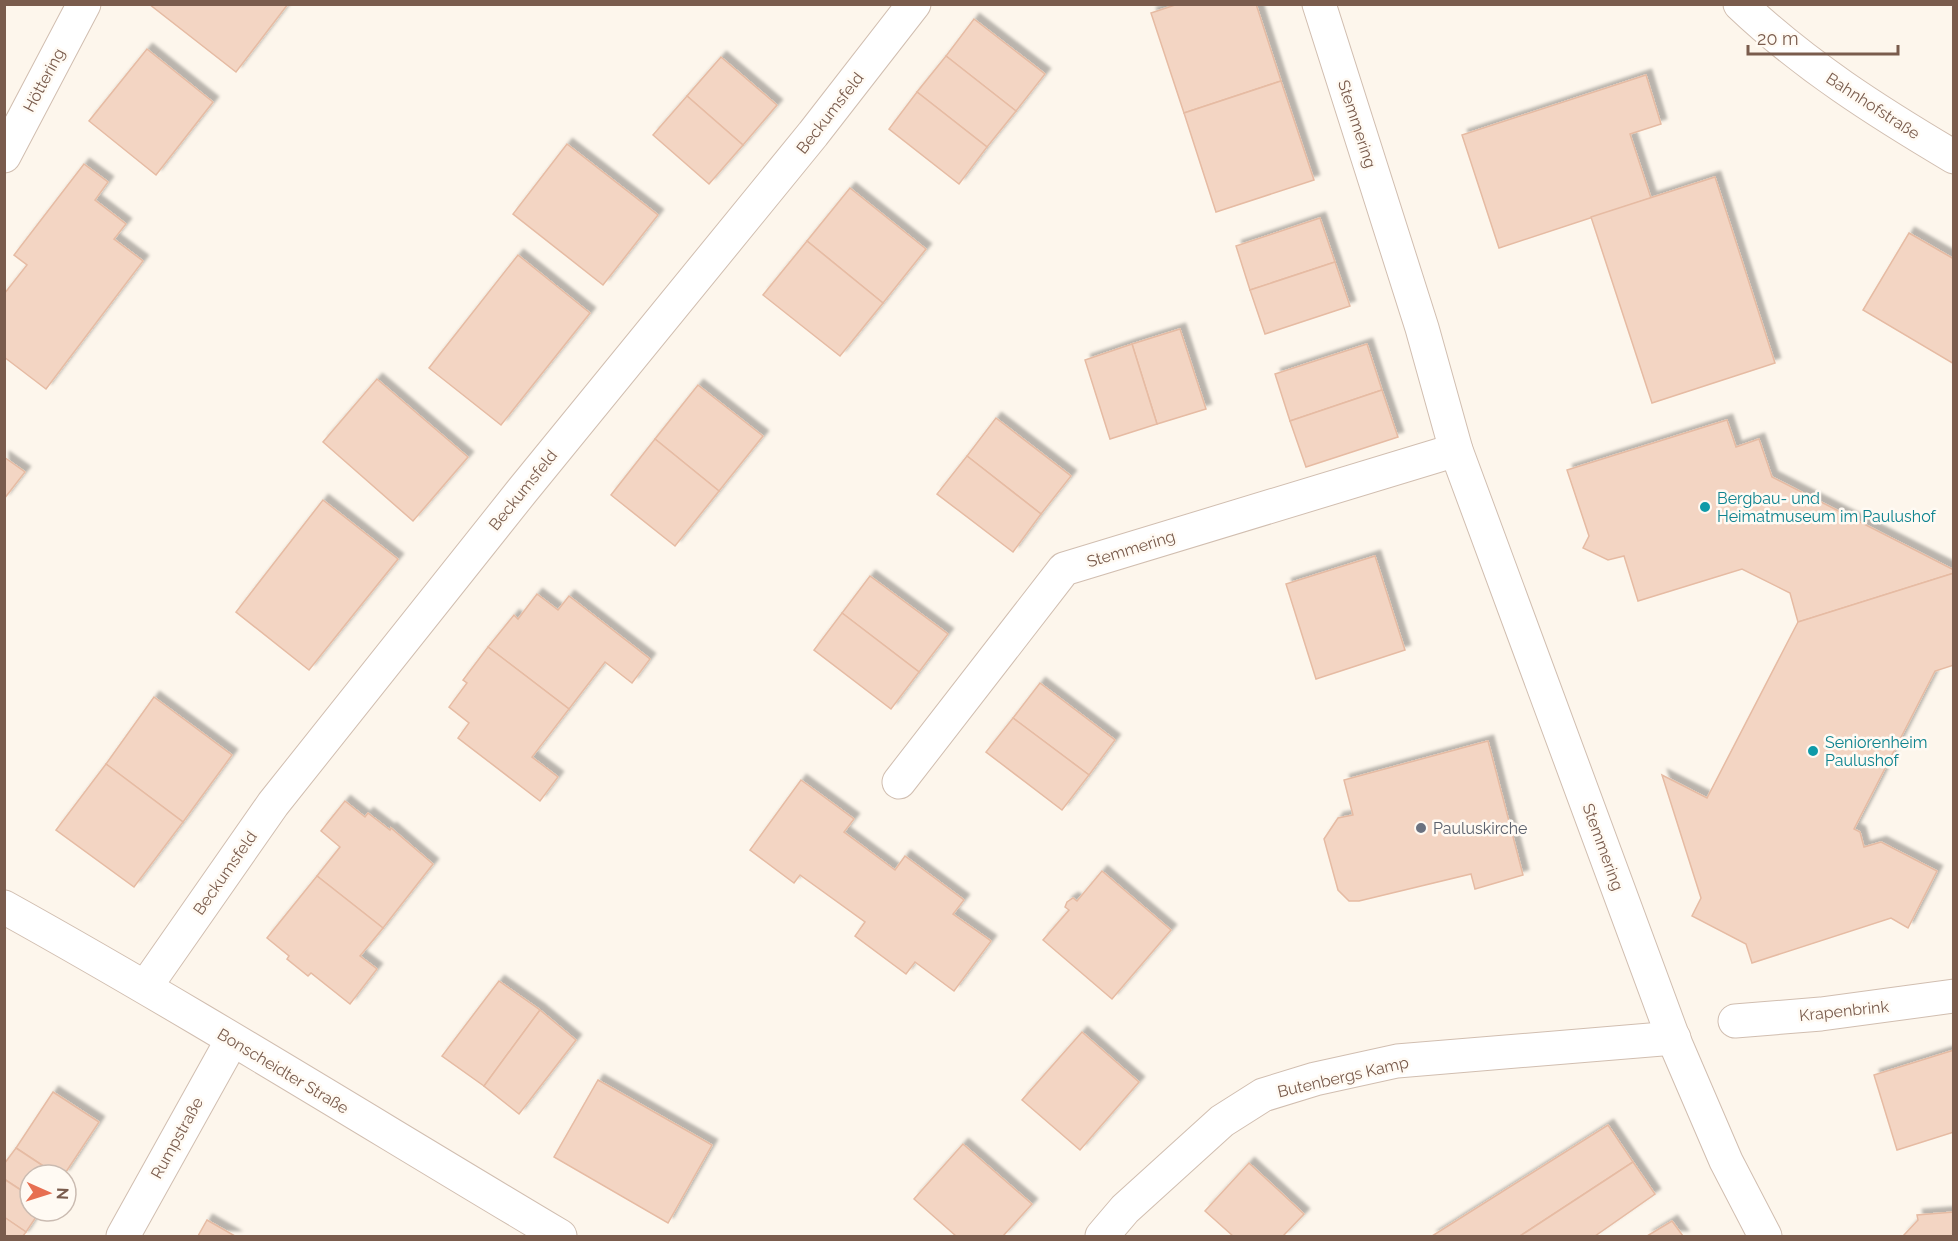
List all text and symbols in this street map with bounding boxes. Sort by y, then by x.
scale bar [1748,18,1898,56]
text: 20 m [1757,28,1799,49]
street label: Höttering [19,45,69,115]
street label: Beckumsfeld [792,69,868,157]
street label: Bahnhofstraße [1823,69,1923,143]
street label: Stemmering [1334,78,1380,170]
street label: Beckumsfeld [485,446,561,534]
place label: Bergbau- und Heimatmuseum im Paulushof [1717,489,1937,526]
marker: Bergbau- und Heimatmuseum im Paulushof [1698,500,1712,514]
street label: Stemmering [1085,527,1177,571]
place label: Seniorenheim Paulushof [1825,733,1927,770]
marker: Seniorenheim Paulushof [1806,744,1820,758]
street label: Stemmering [1578,801,1628,893]
place label: Pauluskirche [1433,819,1528,838]
marker: Pauluskirche [1414,821,1428,835]
street label: Beckumsfeld [189,827,261,919]
street label: Krapenbrink [1798,997,1890,1025]
street label: Bonscheidter Straße [214,1024,352,1118]
street label: Butenbergs Kamp [1276,1053,1411,1101]
street label: Rumpstraße [147,1094,207,1182]
north arrow [18,1163,78,1223]
text: N [53,1187,72,1200]

